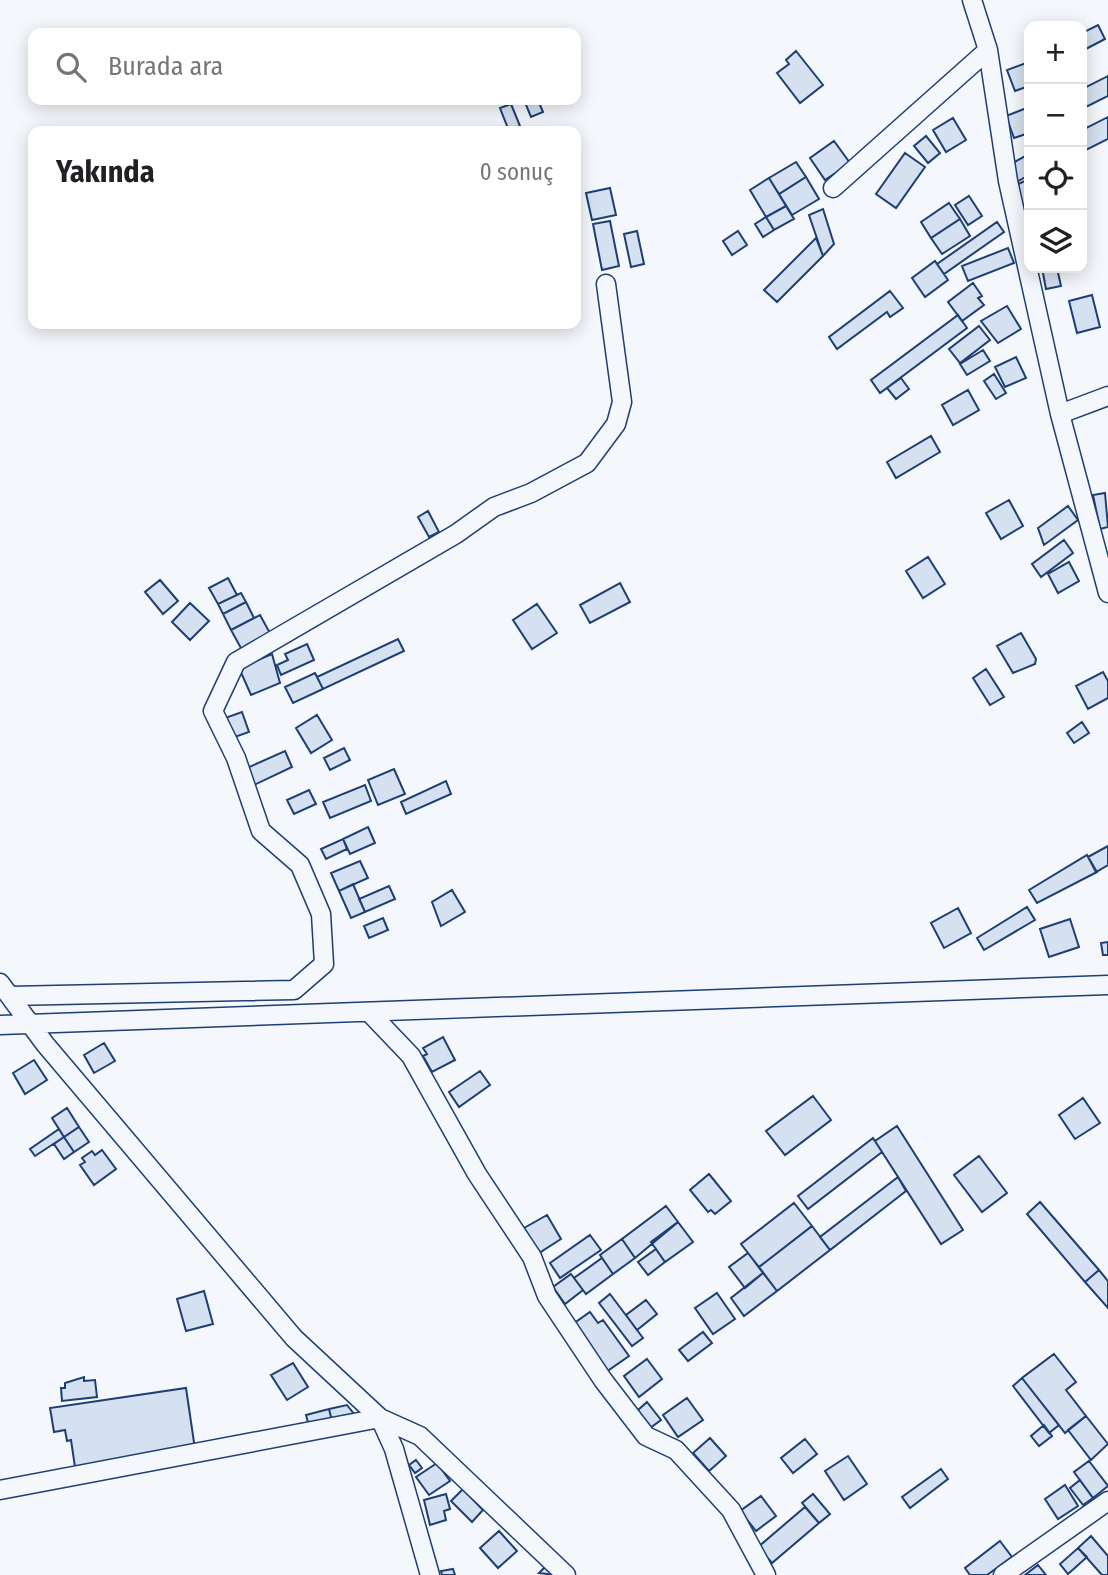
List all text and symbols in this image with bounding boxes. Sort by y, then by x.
map controls [1024,21,1087,273]
button: + [1024,21,1087,84]
search box [28,28,581,105]
icon: search [52,48,90,86]
text: Burada ara [108,51,223,82]
button: − [1024,84,1087,147]
button: locate [1024,147,1087,210]
text: Yakında [56,154,155,190]
text: 0 sonuç [480,158,553,186]
button: layers [1024,210,1087,273]

